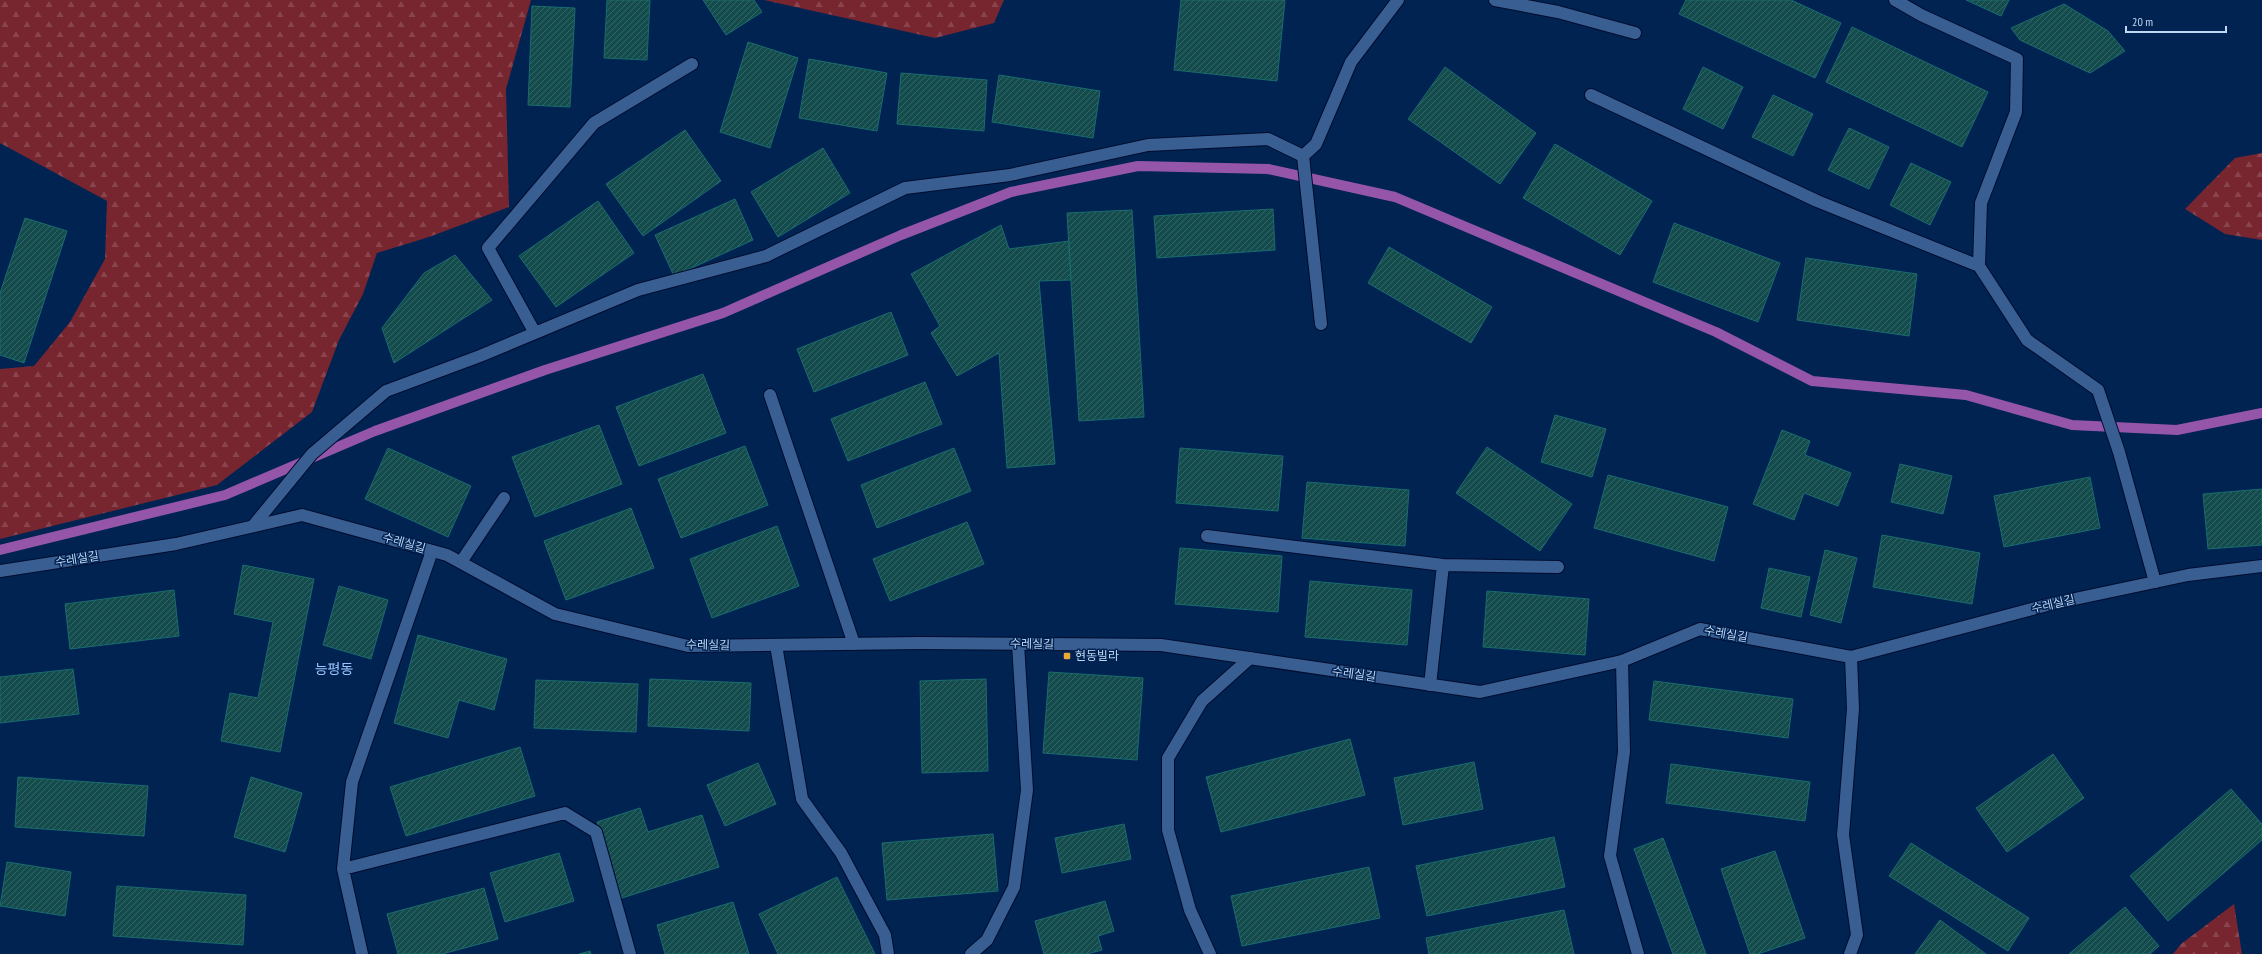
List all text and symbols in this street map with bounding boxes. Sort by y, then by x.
scale bar [2126,8,2226,34]
text: 20 m [2132,14,2153,29]
street label: 수레실길 [381,529,427,556]
street label: 수레실길 [54,548,100,569]
street label: 수레실길 [2030,591,2076,616]
street label: 수레실길 [1703,622,1749,645]
street label: 수레실길 [1010,636,1054,651]
street label: 수레실길 [686,637,730,652]
place label: 현동빌라 [1075,648,1119,663]
marker: 현동빌라 [1062,651,1072,661]
district label: 능평동 [315,660,353,678]
street label: 수레실길 [1331,663,1377,684]

